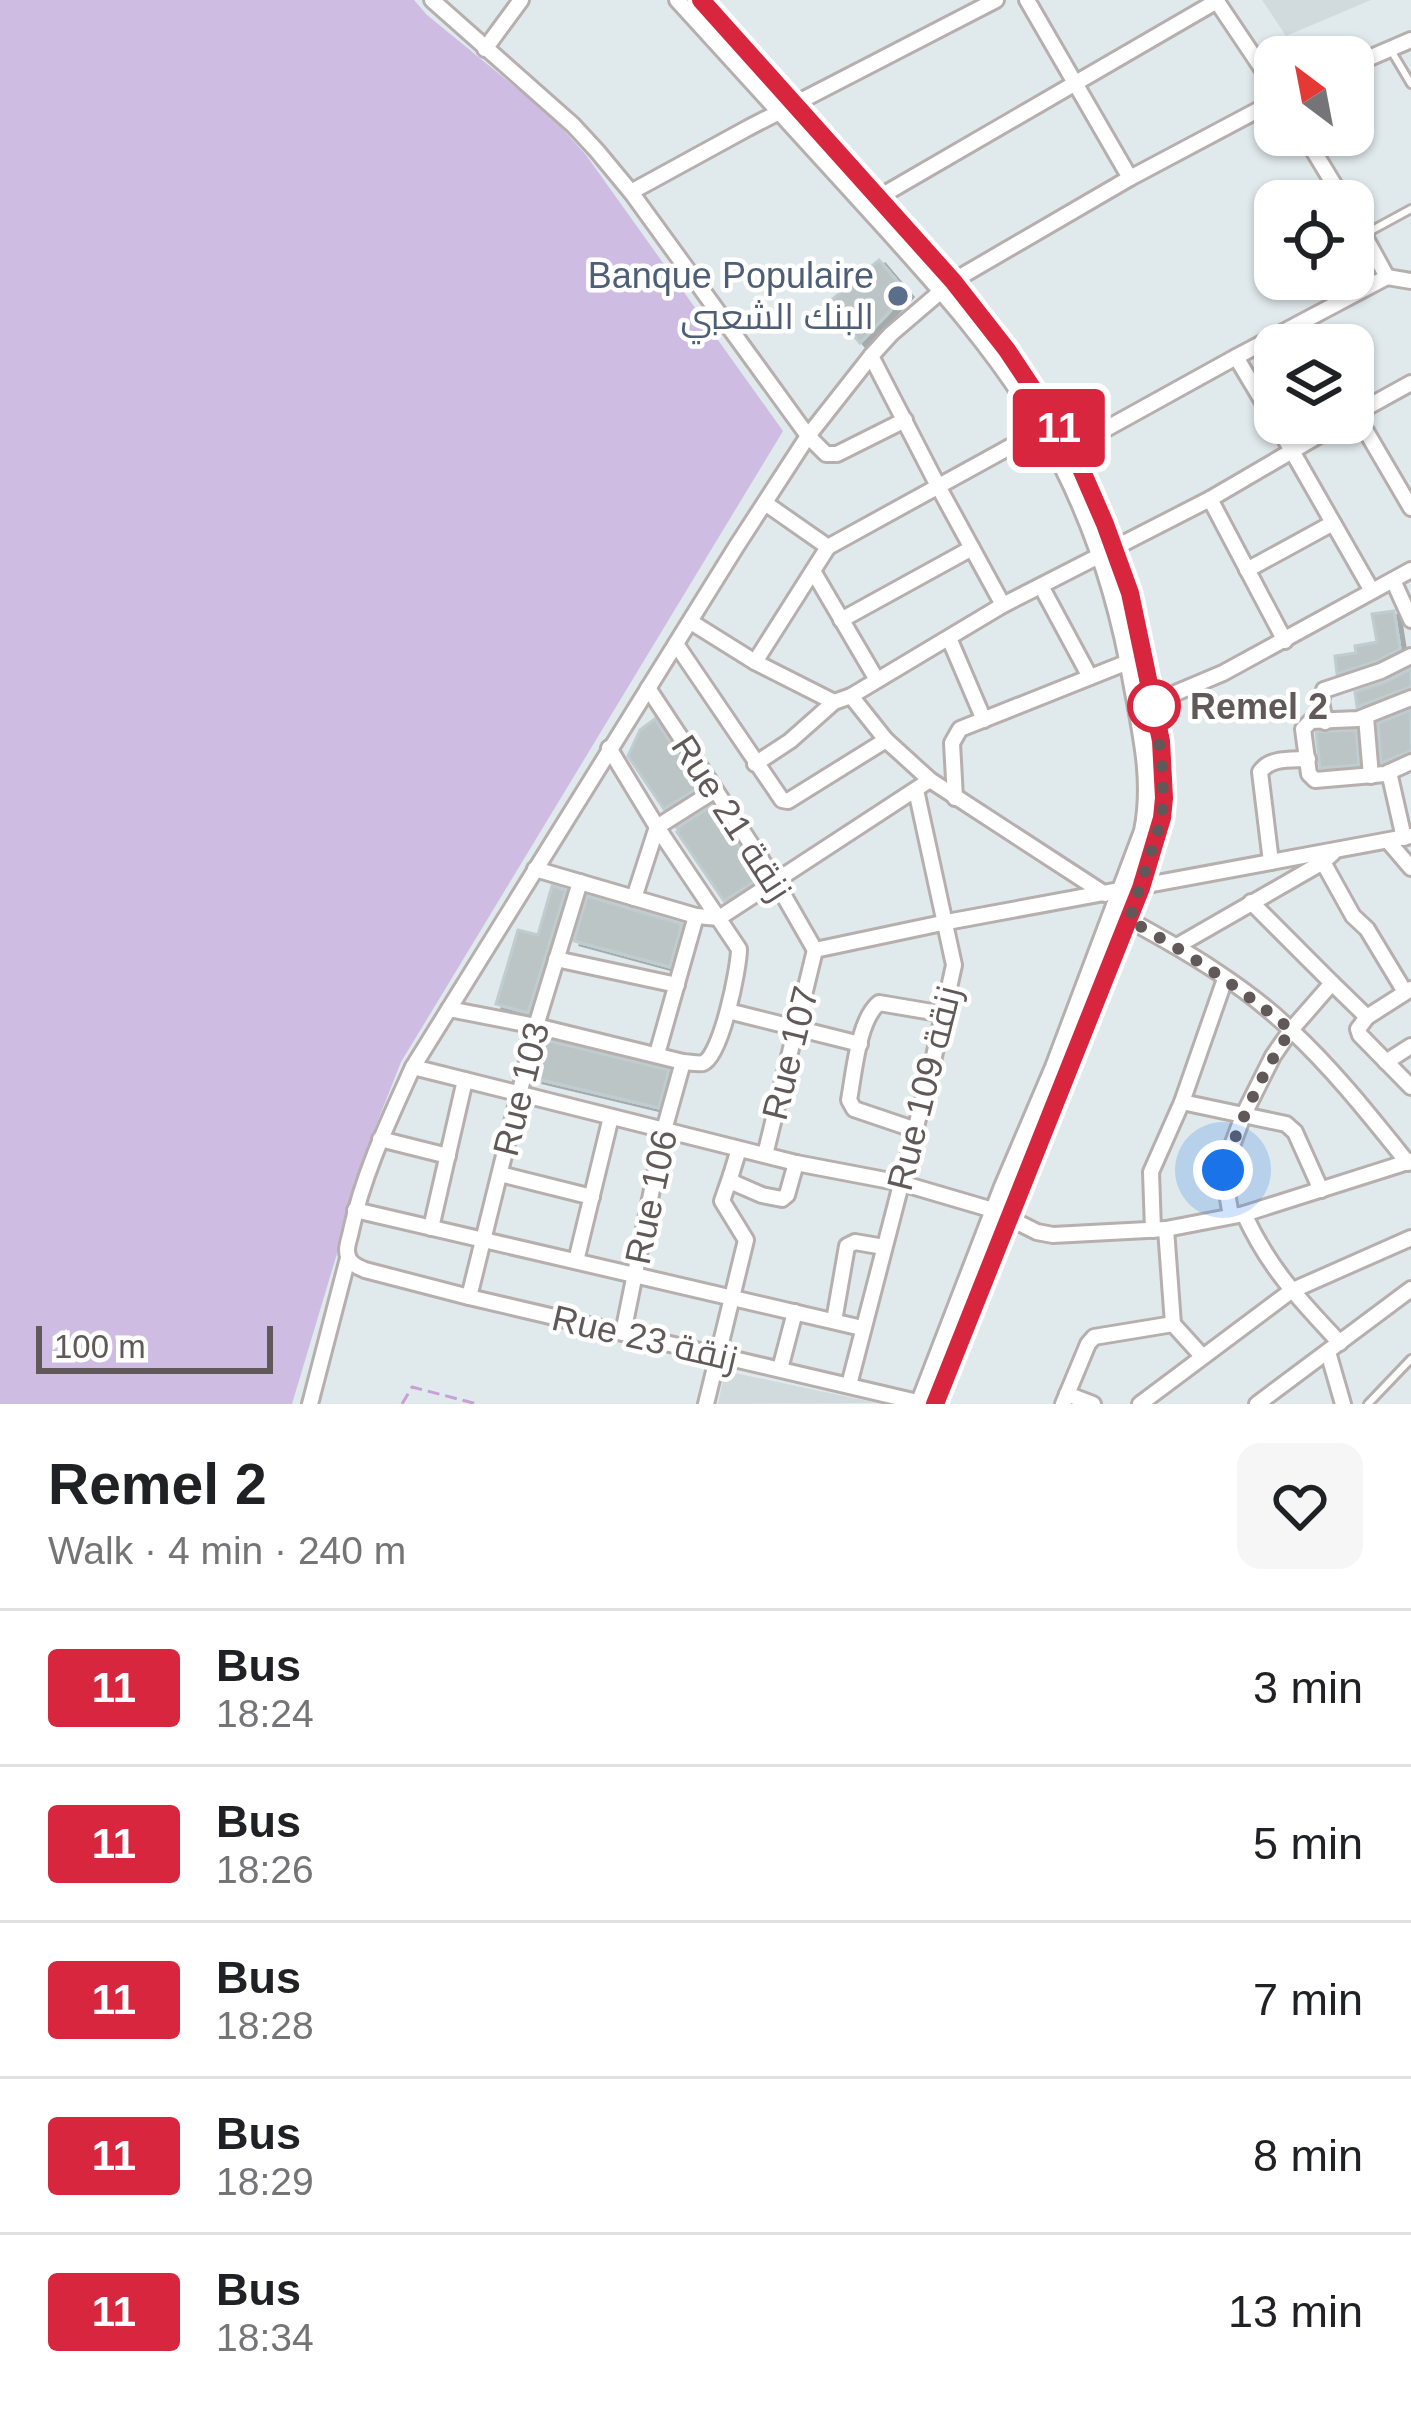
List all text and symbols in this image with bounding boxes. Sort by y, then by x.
north arrow [1254,36,1374,156]
map controls [1254,36,1374,444]
button: locate [1254,180,1374,300]
place label: Banque Populaire البنك الشعبي [588,255,874,345]
marker: Banque Populaire البنك الشعبي [885,283,911,309]
button: layers [1254,324,1374,444]
line badge: 11 [1005,389,1113,467]
text: 11 [1037,404,1081,451]
marker: Remel 2 [1129,681,1179,731]
place label: Remel 2 [1190,686,1328,727]
street label: Rue 21 زنقة [663,728,801,908]
street label: Rue 107 [754,982,826,1124]
street label: Rue 109 زنقة [879,982,969,1194]
street label: Rue 103 [485,1018,557,1160]
street label: Rue 106 [617,1126,685,1268]
your location [1193,1140,1253,1200]
street label: Rue 23 زنقة [548,1297,742,1379]
scale bar [36,1320,273,1373]
text: 100 m [54,1328,146,1365]
button: heart [1237,1443,1363,1569]
text: Remel 2 [48,1452,267,1516]
text: Walk · 4 min · 240 m [48,1529,406,1572]
text: Bus [216,1640,301,1691]
text: 3 min [1253,1662,1363,1713]
text: 11 [92,1664,136,1711]
text: 18:24 [216,1692,314,1735]
text: Bus [216,1796,301,1847]
text: 5 min [1253,1818,1363,1869]
text: 11 [92,1820,136,1867]
text: 18:26 [216,1848,314,1891]
text: Bus [216,1952,301,2003]
text: 7 min [1253,1974,1363,2025]
text: 11 [92,1976,136,2023]
text: 18:28 [216,2004,314,2047]
text: Bus [216,2108,301,2159]
text: 8 min [1253,2130,1363,2181]
text: 11 [92,2132,136,2179]
text: 18:29 [216,2160,314,2203]
text: Bus [216,2264,301,2315]
text: 13 min [1228,2286,1363,2337]
text: 11 [92,2288,136,2335]
text: 18:34 [216,2316,314,2359]

